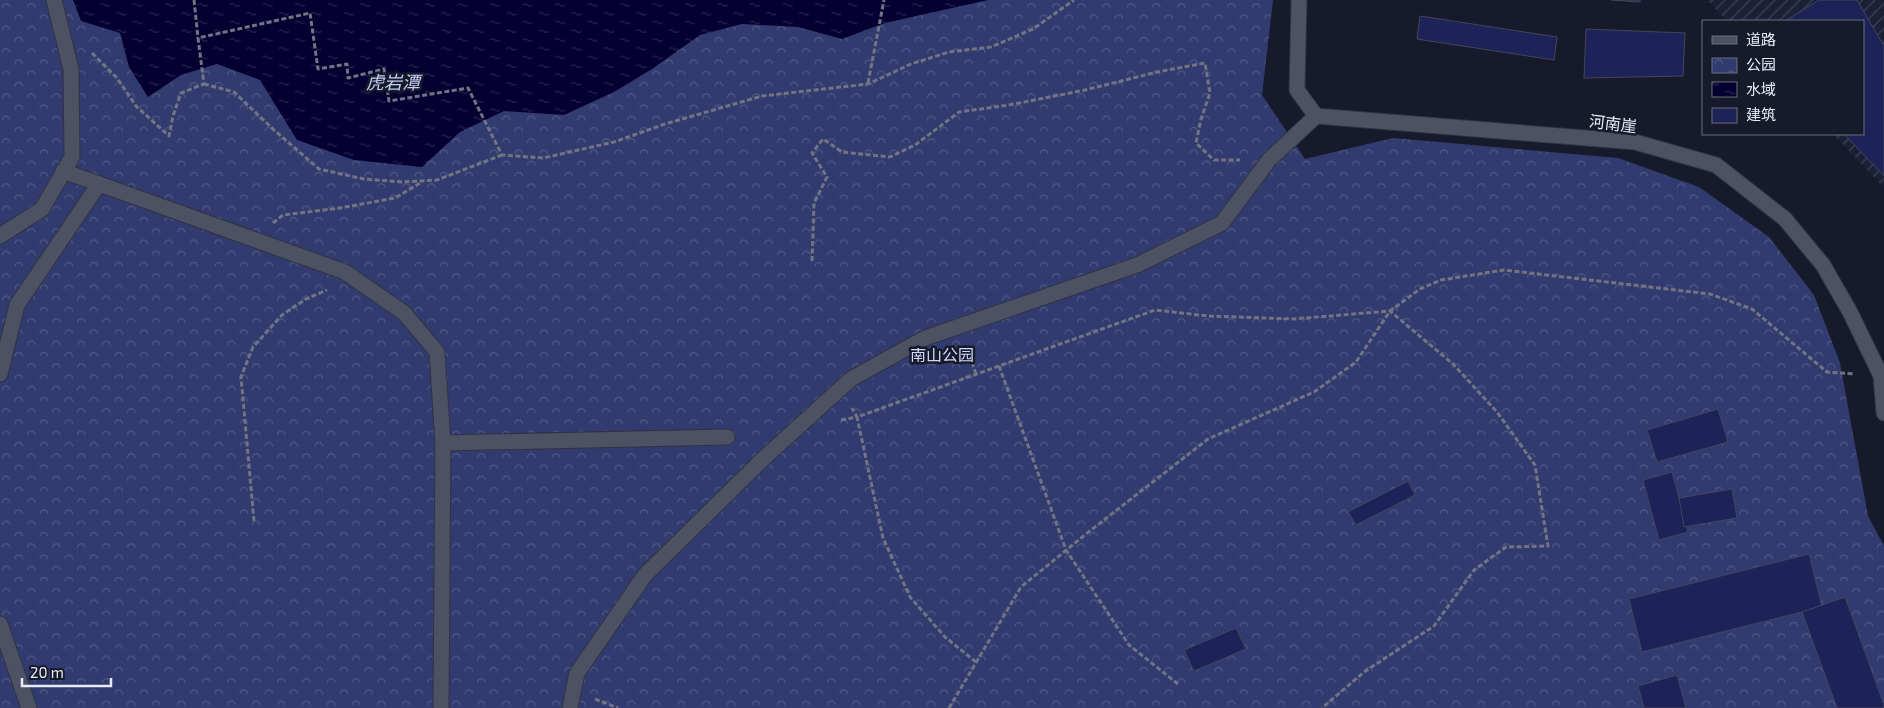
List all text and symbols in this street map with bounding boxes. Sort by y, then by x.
legend [1702,20,1864,135]
text: 道路 [1746,30,1776,48]
text: 公园 [1746,55,1776,73]
water label: 虎岩潭 [366,71,423,93]
text: 水域 [1746,80,1776,98]
text: 建筑 [1746,105,1776,123]
street label: 河南崖 [1588,111,1638,135]
park label: 南山公园 [910,345,974,364]
scale bar [22,656,111,688]
text: 20 m [30,663,64,681]

